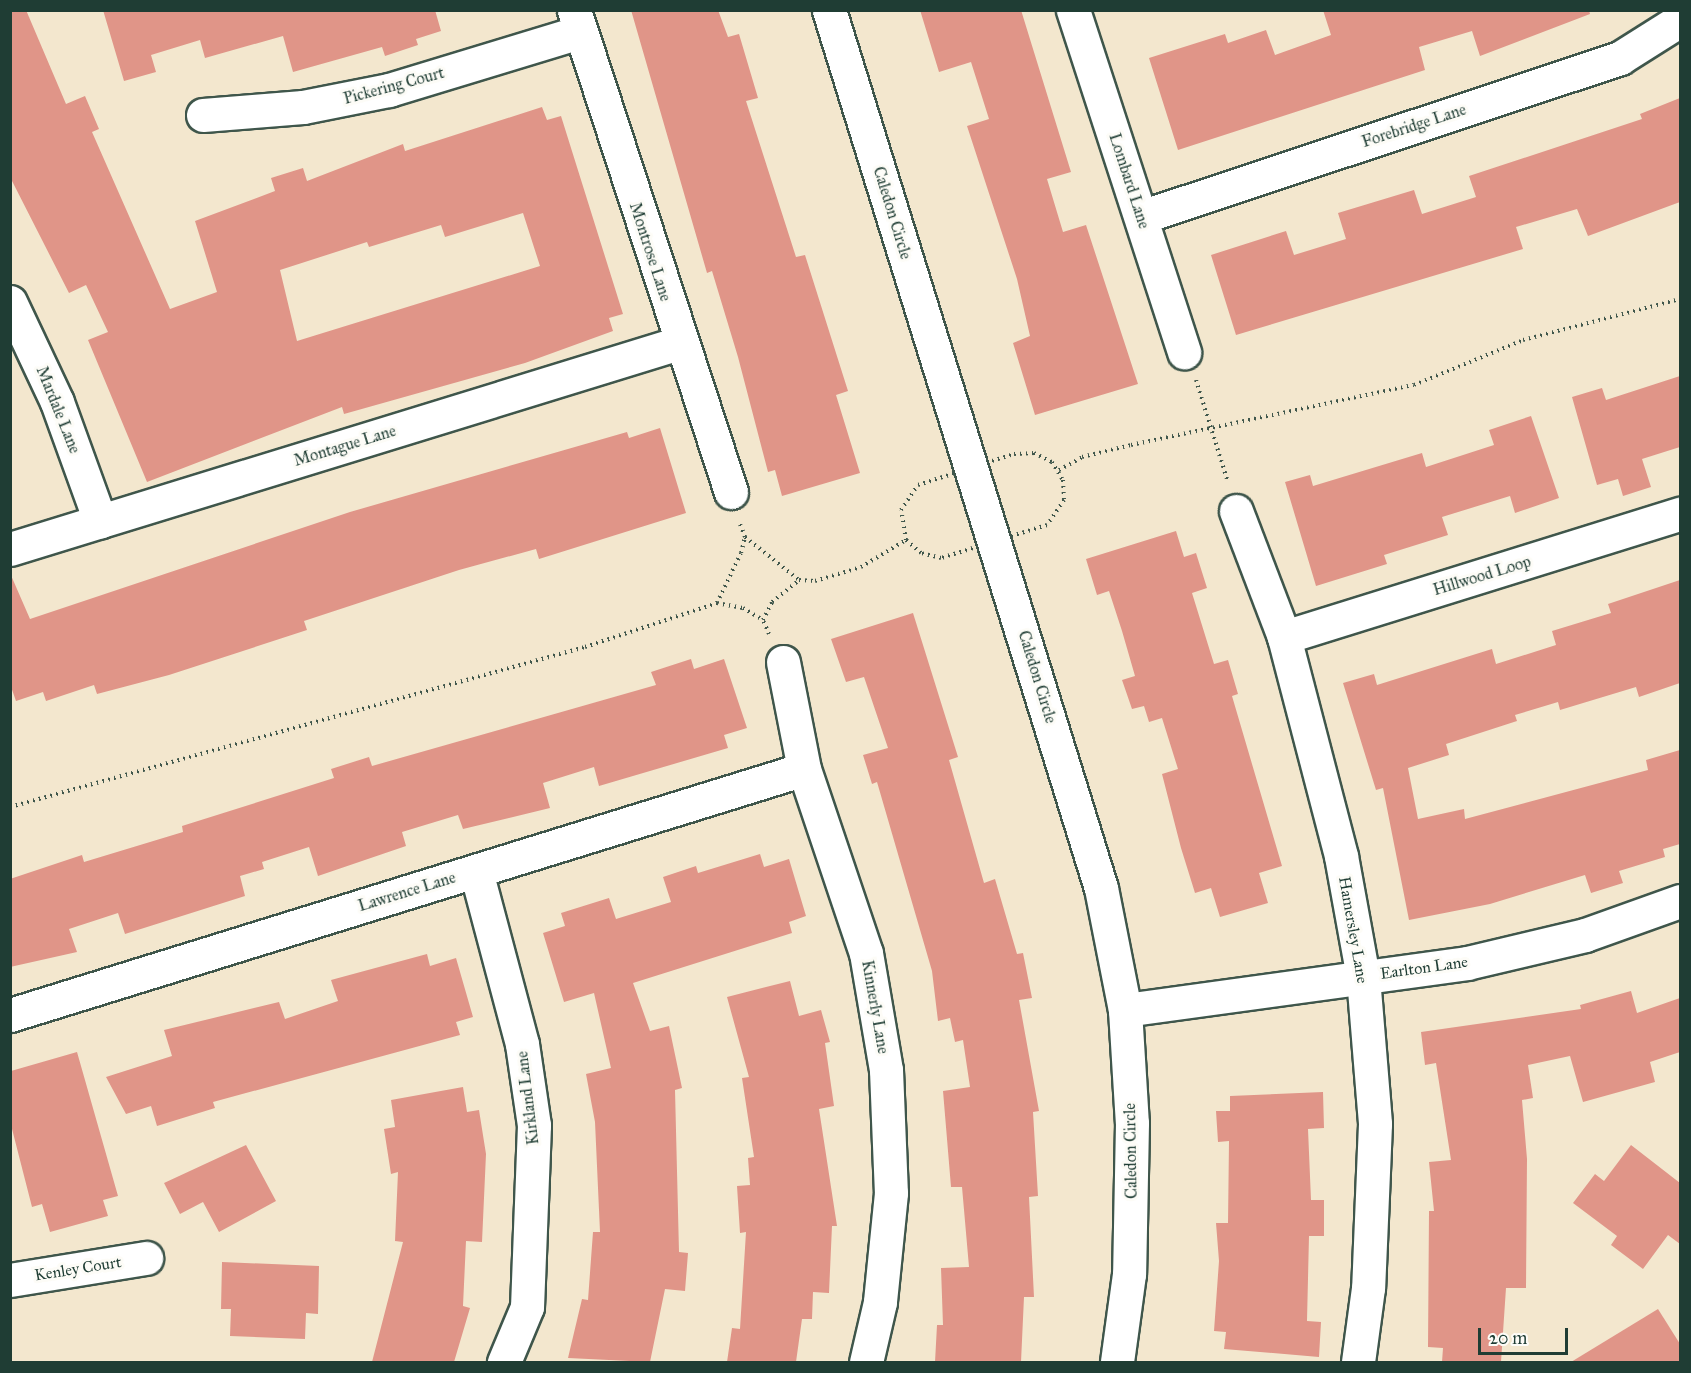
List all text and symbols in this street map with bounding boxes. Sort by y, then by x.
street label: Pickering Court [342,63,446,109]
street label: Forebridge Lane [1360,100,1468,152]
street label: Lombard Lane [1105,131,1153,231]
street label: Caledon Circle [869,164,915,262]
street label: Montrose Lane [625,200,675,304]
street label: Mardale Lane [32,364,84,456]
street label: Montague Lane [292,421,398,471]
street label: Hillwood Loop [1431,552,1533,600]
street label: Caledon Circle [1014,628,1060,726]
street label: Lawrence Lane [356,868,458,916]
street label: Hamersley Lane [1334,875,1372,985]
street label: Earlton Lane [1379,952,1469,984]
street label: Kinnerly Lane [857,959,893,1055]
street label: Kirkland Lane [513,1050,543,1146]
street label: Caledon Circle [1121,1103,1141,1199]
street label: Kenley Court [33,1253,123,1285]
scale bar [1481,1316,1571,1354]
text: 20 m [1489,1327,1527,1349]

